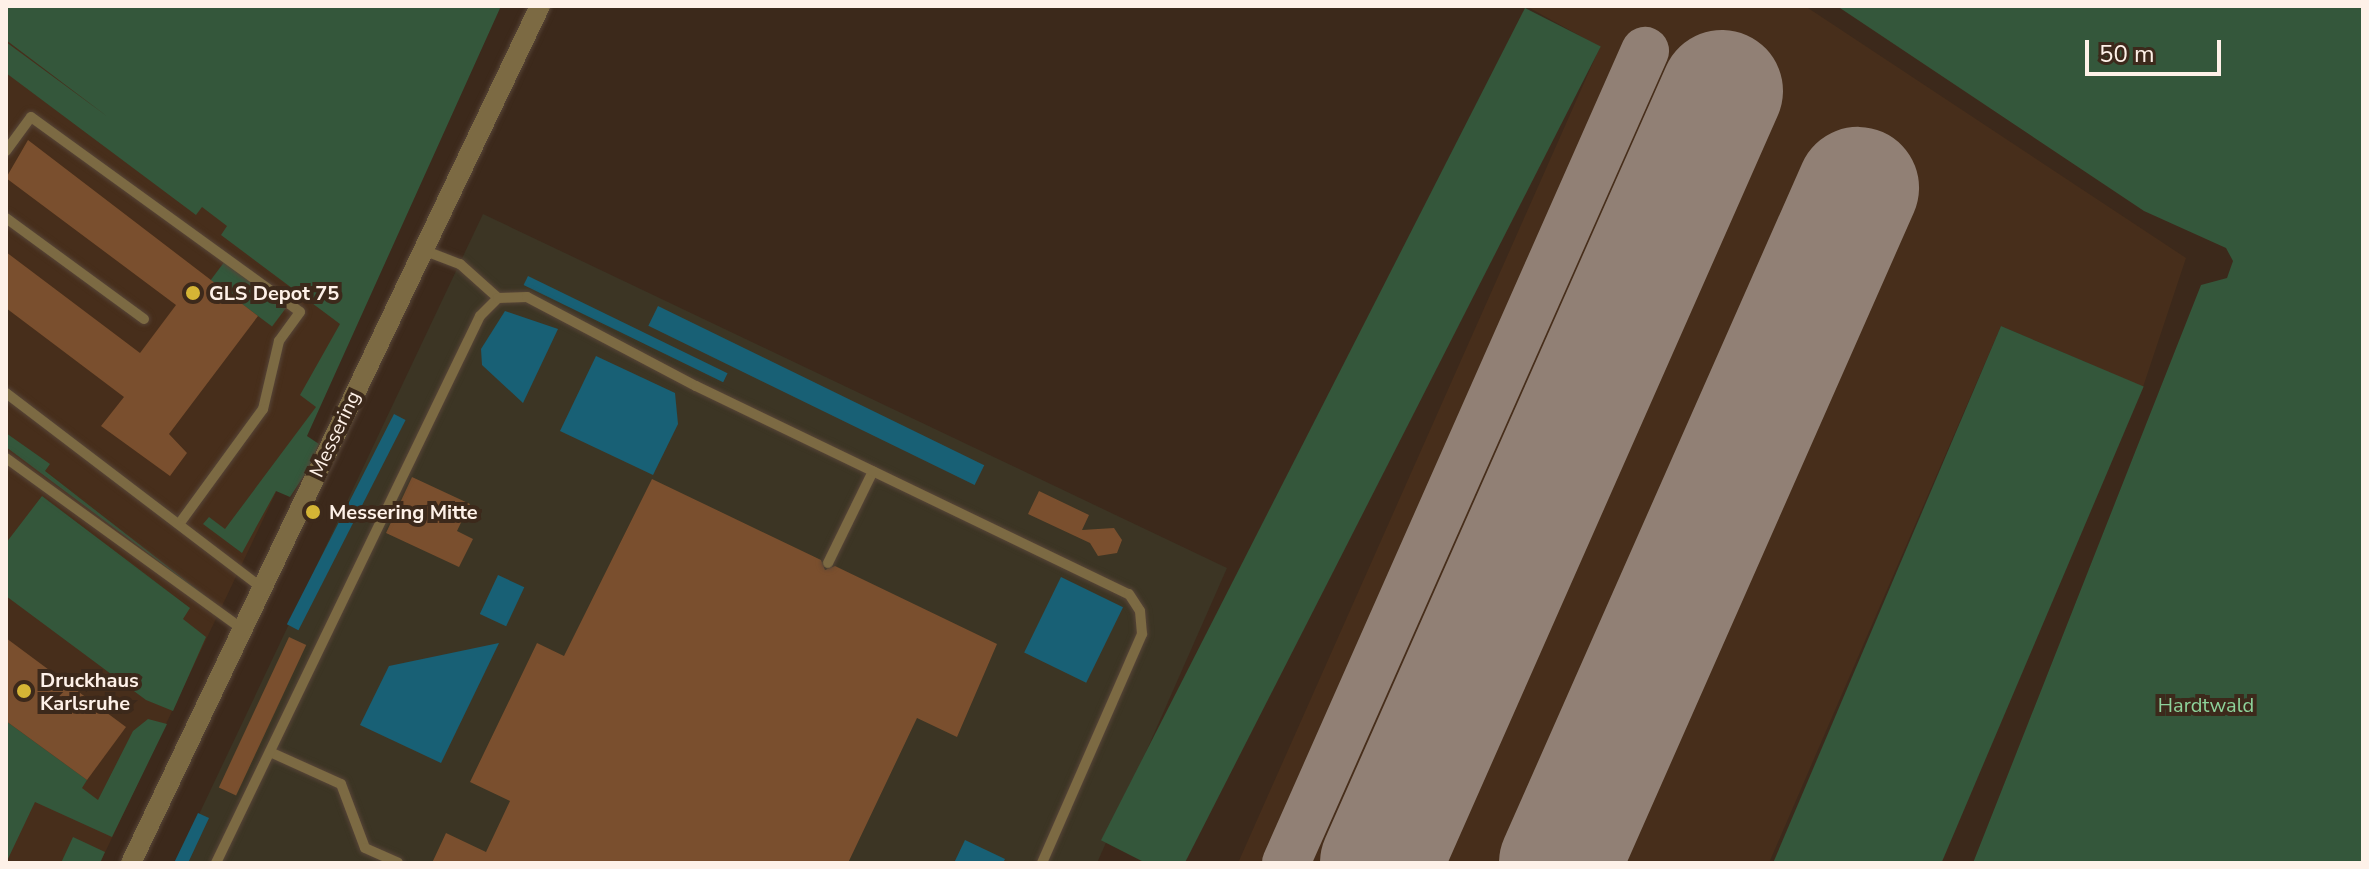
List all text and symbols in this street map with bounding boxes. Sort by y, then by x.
scale bar [2089,24,2225,74]
text: 50 m [2099,38,2155,70]
place label: GLS Depot 75 [209,281,339,305]
marker: GLS Depot 75 [184,284,202,302]
street label: Messering [305,387,365,481]
place label: Messering Mitte [329,500,478,524]
marker: Messering Mitte [304,503,322,521]
place label: Druckhaus Karlsruhe [40,668,139,715]
marker: Druckhaus Karlsruhe [15,682,33,700]
park label: Hardtwald [2158,693,2254,717]

